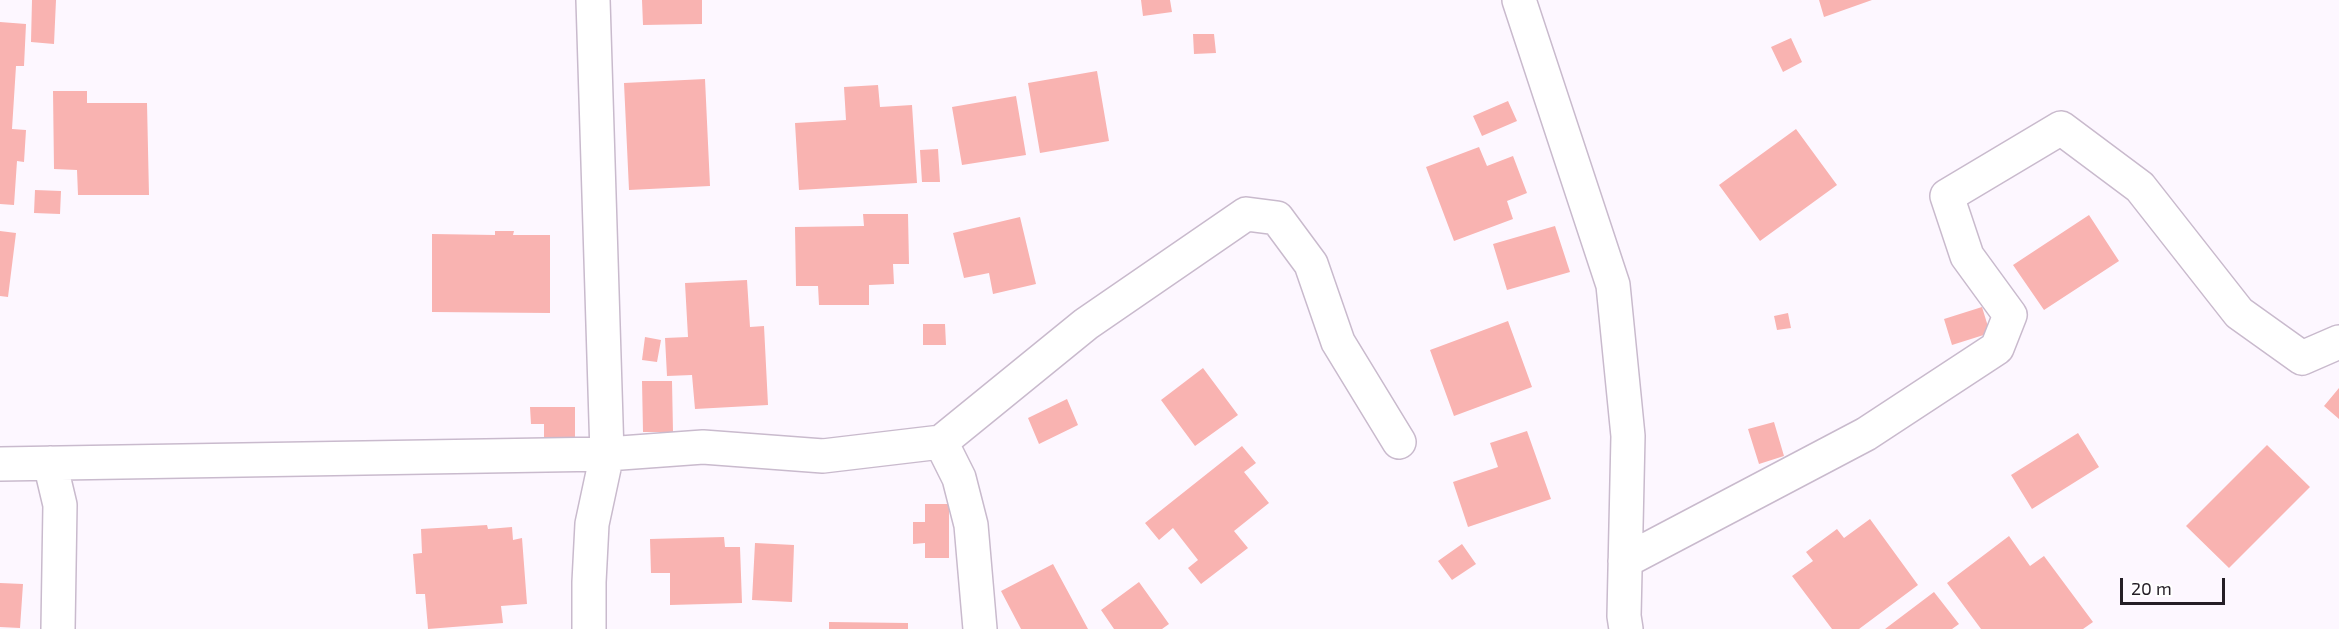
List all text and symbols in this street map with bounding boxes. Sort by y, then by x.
scale bar [2123,566,2228,604]
text: 20 m [2131,577,2172,599]

